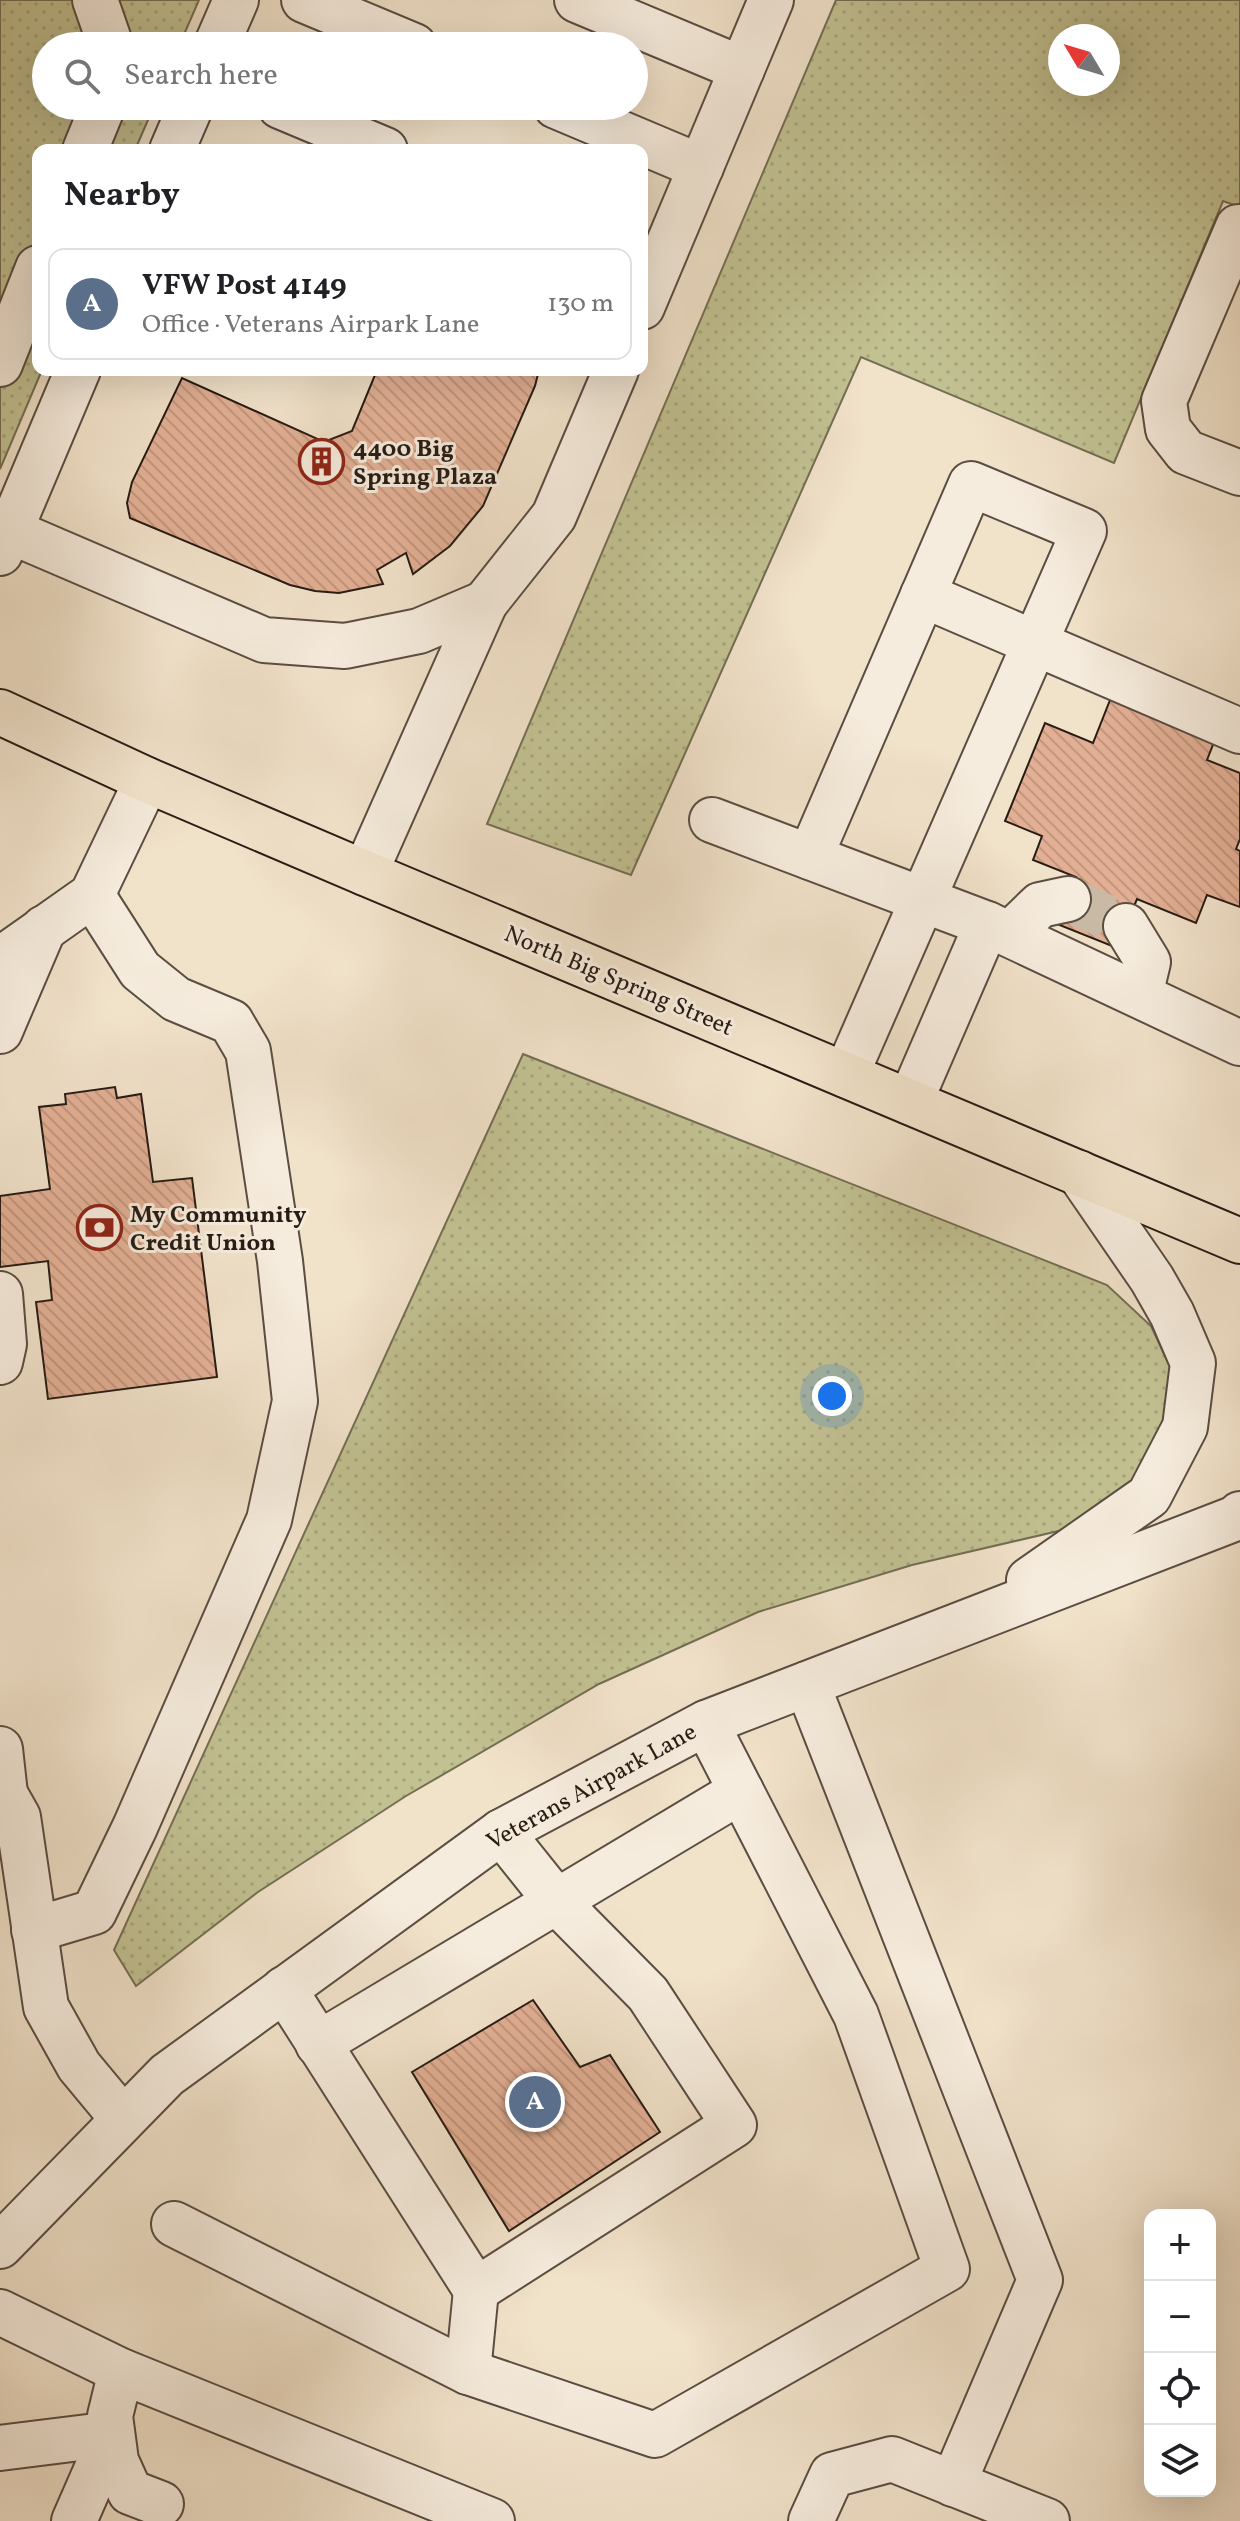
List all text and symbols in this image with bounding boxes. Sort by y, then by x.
north arrow [1048,24,1120,96]
search box [32,32,648,120]
icon: search [60,54,104,98]
text: Search here [124,55,278,97]
text: Nearby [64,173,180,220]
text: VFW Post 4149 [142,265,347,307]
text: A [83,286,101,322]
text: 130 m [547,286,614,322]
text: Office · Veterans Airpark Lane [142,307,479,343]
place label: 4400 Big Spring Plaza [353,433,497,495]
building icon: 4400 Big Spring Plaza [298,438,346,486]
street label: North Big Spring Street [498,918,738,1046]
place label: My Community Credit Union [130,1199,307,1261]
bank icon: My Community Credit Union [75,1204,123,1252]
your location [812,1376,852,1416]
street label: Veterans Airpark Lane [481,1716,703,1860]
pin: A [509,2072,561,2132]
map controls [1144,2209,1216,2497]
button: + [1144,2209,1216,2281]
button: − [1144,2281,1216,2353]
button: locate [1144,2353,1216,2425]
button: layers [1144,2425,1216,2497]

